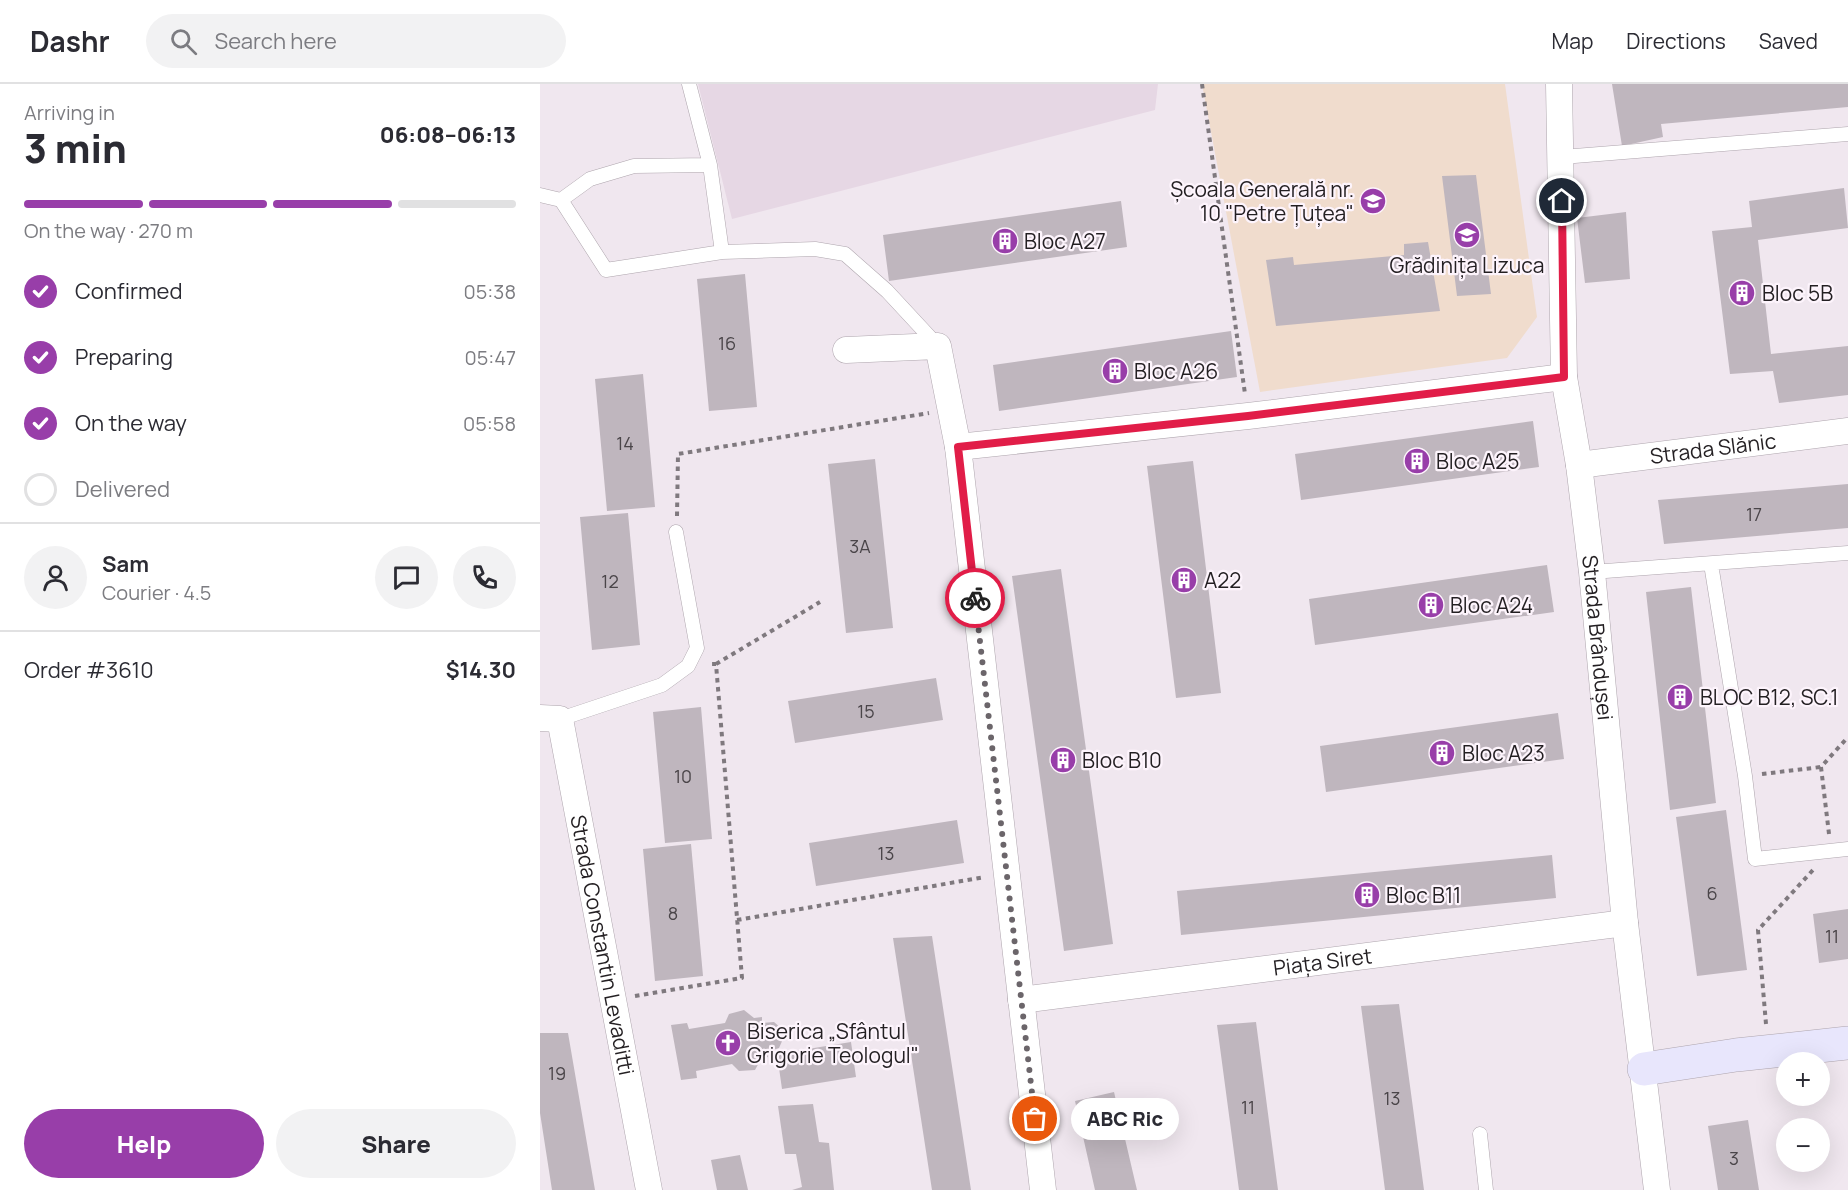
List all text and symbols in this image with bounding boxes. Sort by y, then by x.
search box [146,14,566,68]
text: Dashr [30,22,110,60]
icon: search [167,25,200,58]
text: Search here [215,26,337,56]
text: Map [1552,27,1593,55]
text: Directions [1626,27,1726,55]
text: Saved [1759,27,1818,55]
text: Arriving in [24,99,115,126]
text: 06:08–06:13 [380,120,516,150]
text: 3 min [24,121,127,175]
place label: Școala Generală nr. 10 "Petre Țuțea" [1170,175,1354,227]
pin [1536,175,1587,226]
icon: home [1545,184,1578,217]
school or university icon: Școala Generală nr. 10 "Petre Țuțea" [1358,186,1388,216]
text: On the way · 270 m [24,217,193,244]
school or university icon: Grădinița Lizuca [1452,220,1482,250]
building icon: Bloc A27 [990,226,1020,256]
place label: Bloc A27 [1024,227,1106,255]
place label: Grădinița Lizuca [1389,251,1545,279]
icon: check [24,275,57,308]
text: Confirmed [75,276,183,306]
text: 05:38 [464,278,516,305]
building icon: Bloc 5B [1727,278,1757,308]
place label: Bloc 5B [1762,279,1833,307]
house number: 16 [718,331,736,355]
icon: check [24,341,57,374]
text: Preparing [75,342,173,372]
text: 05:47 [464,344,516,371]
building icon: Bloc A26 [1100,356,1130,386]
place label: Bloc A26 [1134,357,1218,385]
icon: check [24,407,57,440]
text: On the way [75,408,187,438]
text: 05:58 [463,410,516,437]
street label: Strada Slănic [1648,426,1778,470]
house number: 14 [616,431,634,455]
building icon: Bloc A25 [1402,446,1432,476]
place label: Bloc A25 [1436,447,1519,475]
text: Delivered [75,474,170,504]
house number: 17 [1746,502,1762,526]
house number: 3A [849,534,871,558]
button: person [24,546,87,609]
button: chat [375,546,438,609]
button: phone [453,546,516,609]
text: Sam [102,549,149,579]
street label: Strada Brândușei [1576,553,1620,721]
building icon: A22 [1169,565,1199,595]
place label: A22 [1204,566,1241,594]
courier [945,568,1005,628]
house number: 12 [601,569,619,593]
text: Courier · 4.5 [102,579,211,606]
icon: bike [959,582,992,615]
building icon: Bloc A24 [1416,590,1446,620]
place label: Bloc A24 [1450,591,1533,619]
text: Order #3610 [24,655,154,685]
text: $14.30 [446,655,516,685]
building icon: BLOC B12, SC.1 [1665,682,1695,712]
place label: BLOC B12, SC.1 [1700,683,1838,711]
house number: 15 [857,699,875,723]
building icon: Bloc A23 [1427,738,1457,768]
place label: Bloc A23 [1462,739,1545,767]
building icon: Bloc B10 [1048,745,1078,775]
place label: Bloc B10 [1082,746,1162,774]
house number: 10 [674,764,692,788]
street label: Strada Constantin Levaditti [564,813,641,1077]
house number: 13 [878,841,894,865]
building icon: Bloc B11 [1352,880,1382,910]
place label: Bloc B11 [1386,881,1461,909]
house number: 6 [1706,881,1718,905]
house number: 8 [668,901,678,925]
house number: 11 [1825,924,1839,948]
street label: Piața Siret [1271,941,1374,982]
place label: Biserica „Sfântul Grigorie Teologul" [747,1017,919,1069]
church icon: Biserica „Sfântul Grigorie Teologul" [713,1028,743,1058]
map controls [1776,1052,1830,1172]
button: + [1776,1052,1830,1106]
house number: 19 [548,1061,566,1085]
house number: 13 [1384,1086,1400,1110]
pin [1009,1093,1060,1144]
house number: 11 [1241,1095,1255,1119]
callout: ABC Ric [1071,1098,1179,1140]
icon: bag [1018,1102,1051,1135]
text: ABC Ric [1087,1105,1163,1132]
button: Help [24,1109,264,1178]
button: Share [276,1109,516,1178]
button: − [1776,1118,1830,1172]
house number: 3 [1729,1146,1739,1170]

